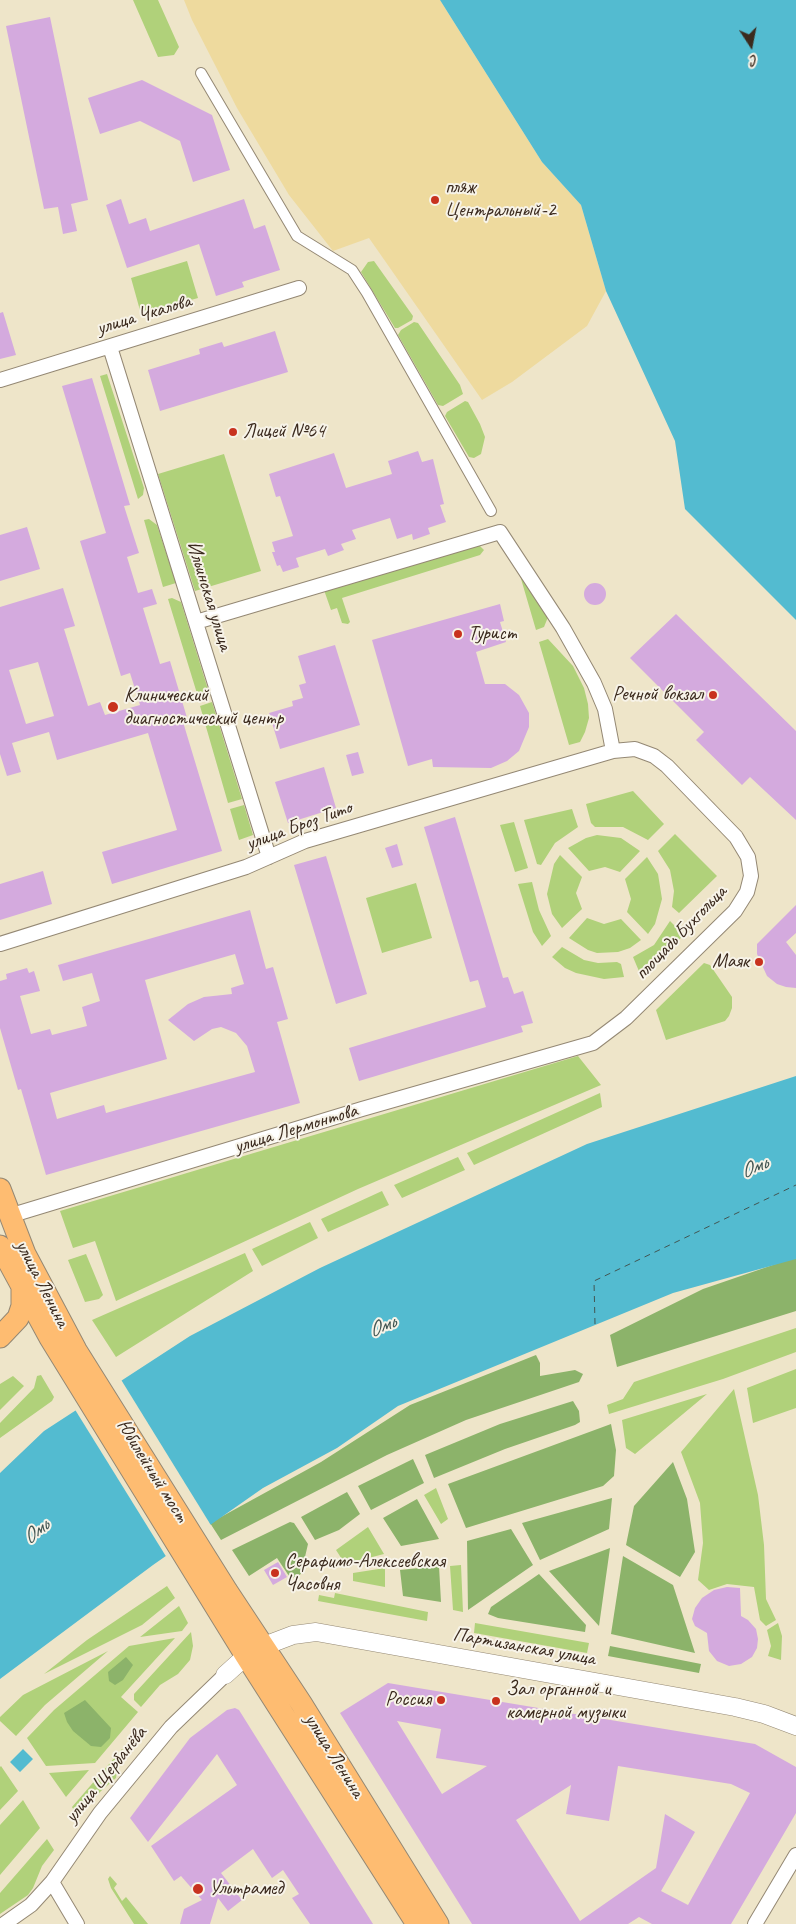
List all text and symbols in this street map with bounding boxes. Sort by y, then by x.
north arrow [726,20,776,70]
text: С [749,51,759,69]
place label: пляж Центральный-2 [445,176,556,223]
marker: пляж Центральный-2 [429,194,441,206]
street label: улица Чкалова [94,289,194,341]
place label: Лицей №64 [243,420,325,444]
marker: Лицей №64 [227,426,239,438]
street label: Ильинская улица [181,538,237,654]
place label: Турист [468,622,517,646]
marker: Турист [452,628,464,640]
place label: Речной вокзал [612,683,703,707]
place label: Клинический диагностический центр [124,684,283,731]
marker: Речной вокзал [707,689,719,701]
marker: Клинический диагностический центр [106,700,120,714]
street label: улица Броз Тито [243,796,355,856]
street label: площадь Бухгольца [630,881,732,985]
place label: Маяк [712,950,749,974]
marker: Маяк [753,956,765,968]
street label: улица Лермонтова [231,1099,361,1159]
water label: Омь [737,1151,771,1185]
street label: улица Ленина [10,1236,74,1332]
water label: Омь [365,1310,399,1344]
street label: Юбилейный мост [111,1415,193,1527]
water label: Омь [18,1514,54,1550]
place label: Серафимо-Алексеевская Часовня [285,1550,445,1597]
marker: Серафимо-Алексеевская Часовня [269,1567,281,1579]
street label: Партизанская улица [451,1623,597,1671]
place label: Зал органной и камерной музыки [506,1678,625,1725]
place label: Россия [385,1688,431,1712]
marker: Россия [435,1694,447,1706]
marker: Зал органной и камерной музыки [490,1695,502,1707]
street label: улица Ленина [299,1709,369,1803]
street label: улица Щербанёва [60,1722,152,1828]
place label: Ультрамед [209,1877,283,1901]
marker: Ультрамед [191,1882,205,1896]

